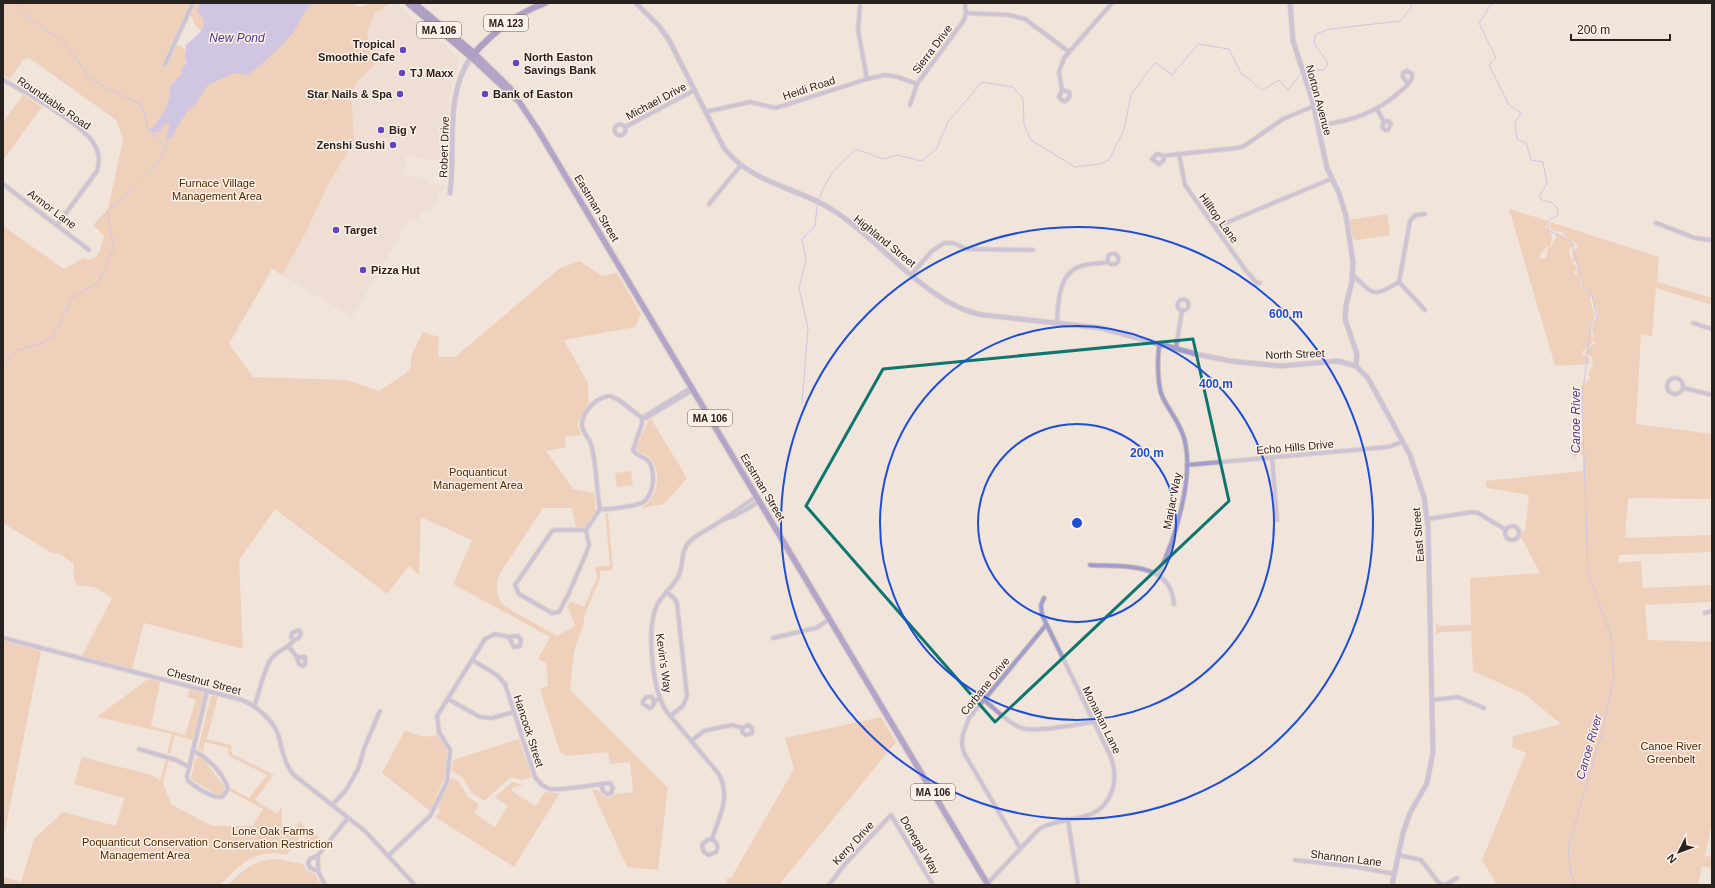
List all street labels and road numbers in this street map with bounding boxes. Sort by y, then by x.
road number: MA 123 [484,15,528,31]
road number: MA 106 [417,22,461,38]
street label: Sierra Drive [910,22,954,76]
street label: Norton Avenue [1304,63,1334,137]
street label: Roundtable Road [15,74,93,132]
street label: Heidi Road [781,74,837,102]
street label: Michael Drive [624,80,688,122]
street label: Robert Drive [437,116,451,178]
street label: Eastman Street [572,172,622,244]
street label: Armor Lane [25,187,79,231]
street label: Hilltop Lane [1197,191,1241,245]
street label: Highland Street [852,212,918,270]
street label: North Street [1265,347,1325,361]
road number: MA 106 [688,410,732,426]
street label: Echo Hills Drive [1256,438,1334,456]
street label: Eastman Street [738,451,788,523]
street label: Marjac Way [1161,471,1183,530]
street label: East Street [1410,507,1426,563]
street label: Kevin's Way [654,633,674,694]
street label: Corbane Drive [958,655,1012,717]
street label: Chestnut Street [166,665,242,697]
street label: Monahan Lane [1081,684,1123,756]
street label: Hancock Street [512,693,546,769]
road number: MA 106 [911,784,955,800]
street label: Donegal Way [898,814,942,877]
street label: Kerry Drive [830,819,876,867]
street label: Shannon Lane [1310,848,1382,868]

